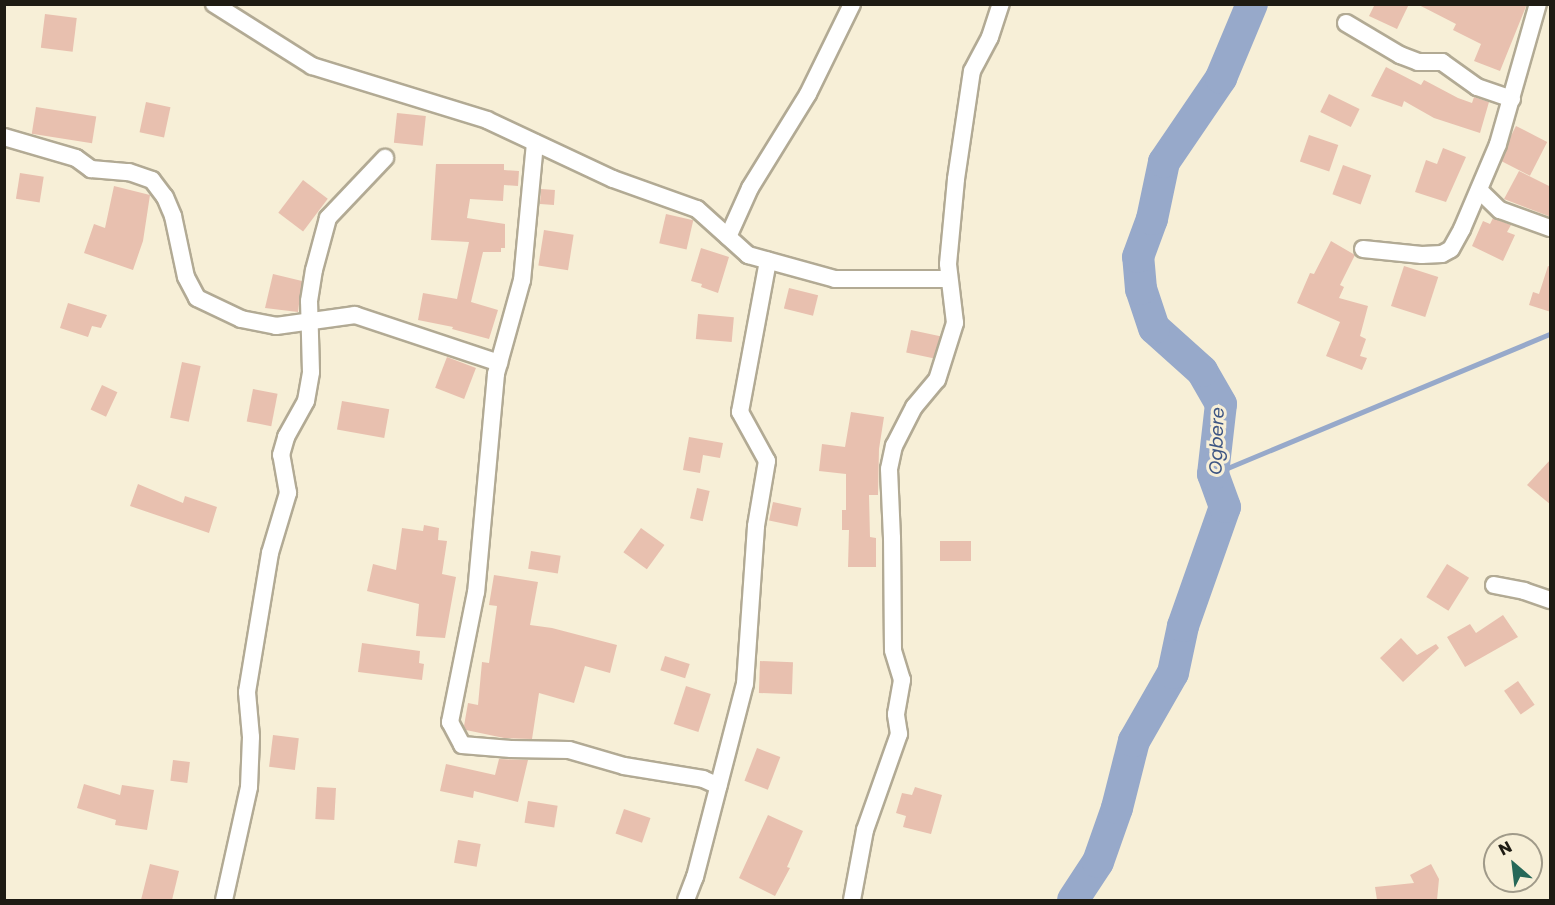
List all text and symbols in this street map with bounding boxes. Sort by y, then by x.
water label: Ogbere [1205,407,1229,475]
north arrow [1483,833,1543,893]
text: N [1495,835,1516,861]

